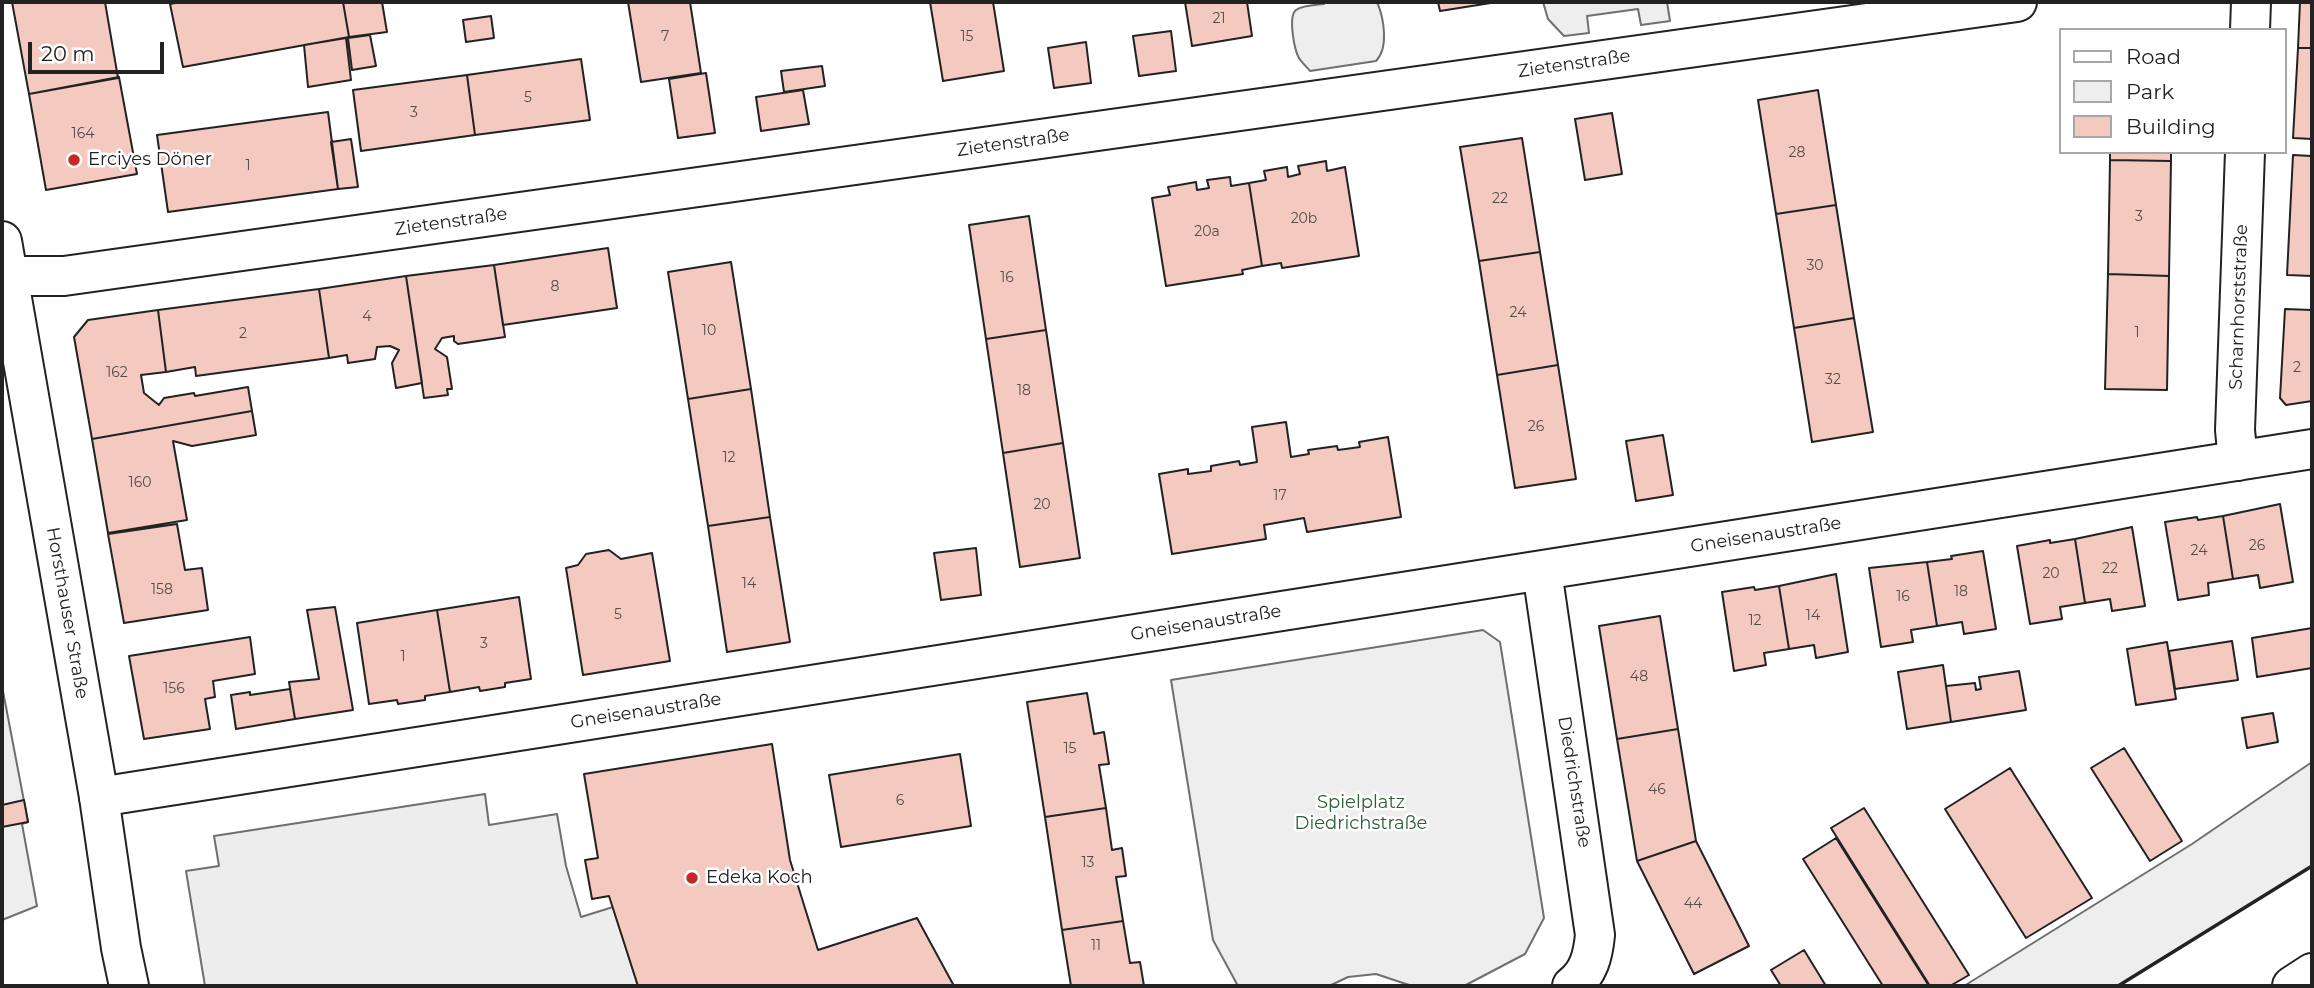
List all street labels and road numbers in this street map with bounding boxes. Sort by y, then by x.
street label: Zietenstraße [1516,45,1632,83]
street label: Zietenstraße [955,124,1071,162]
street label: Zietenstraße [393,203,509,241]
street label: Scharnhorststraße [2225,224,2253,390]
street label: Gneisenaustraße [1689,512,1843,558]
street label: Horsthauser Straße [41,525,93,701]
street label: Gneisenaustraße [1129,600,1283,646]
street label: Gneisenaustraße [569,688,723,734]
street label: Diedrichstraße [1553,715,1595,849]

